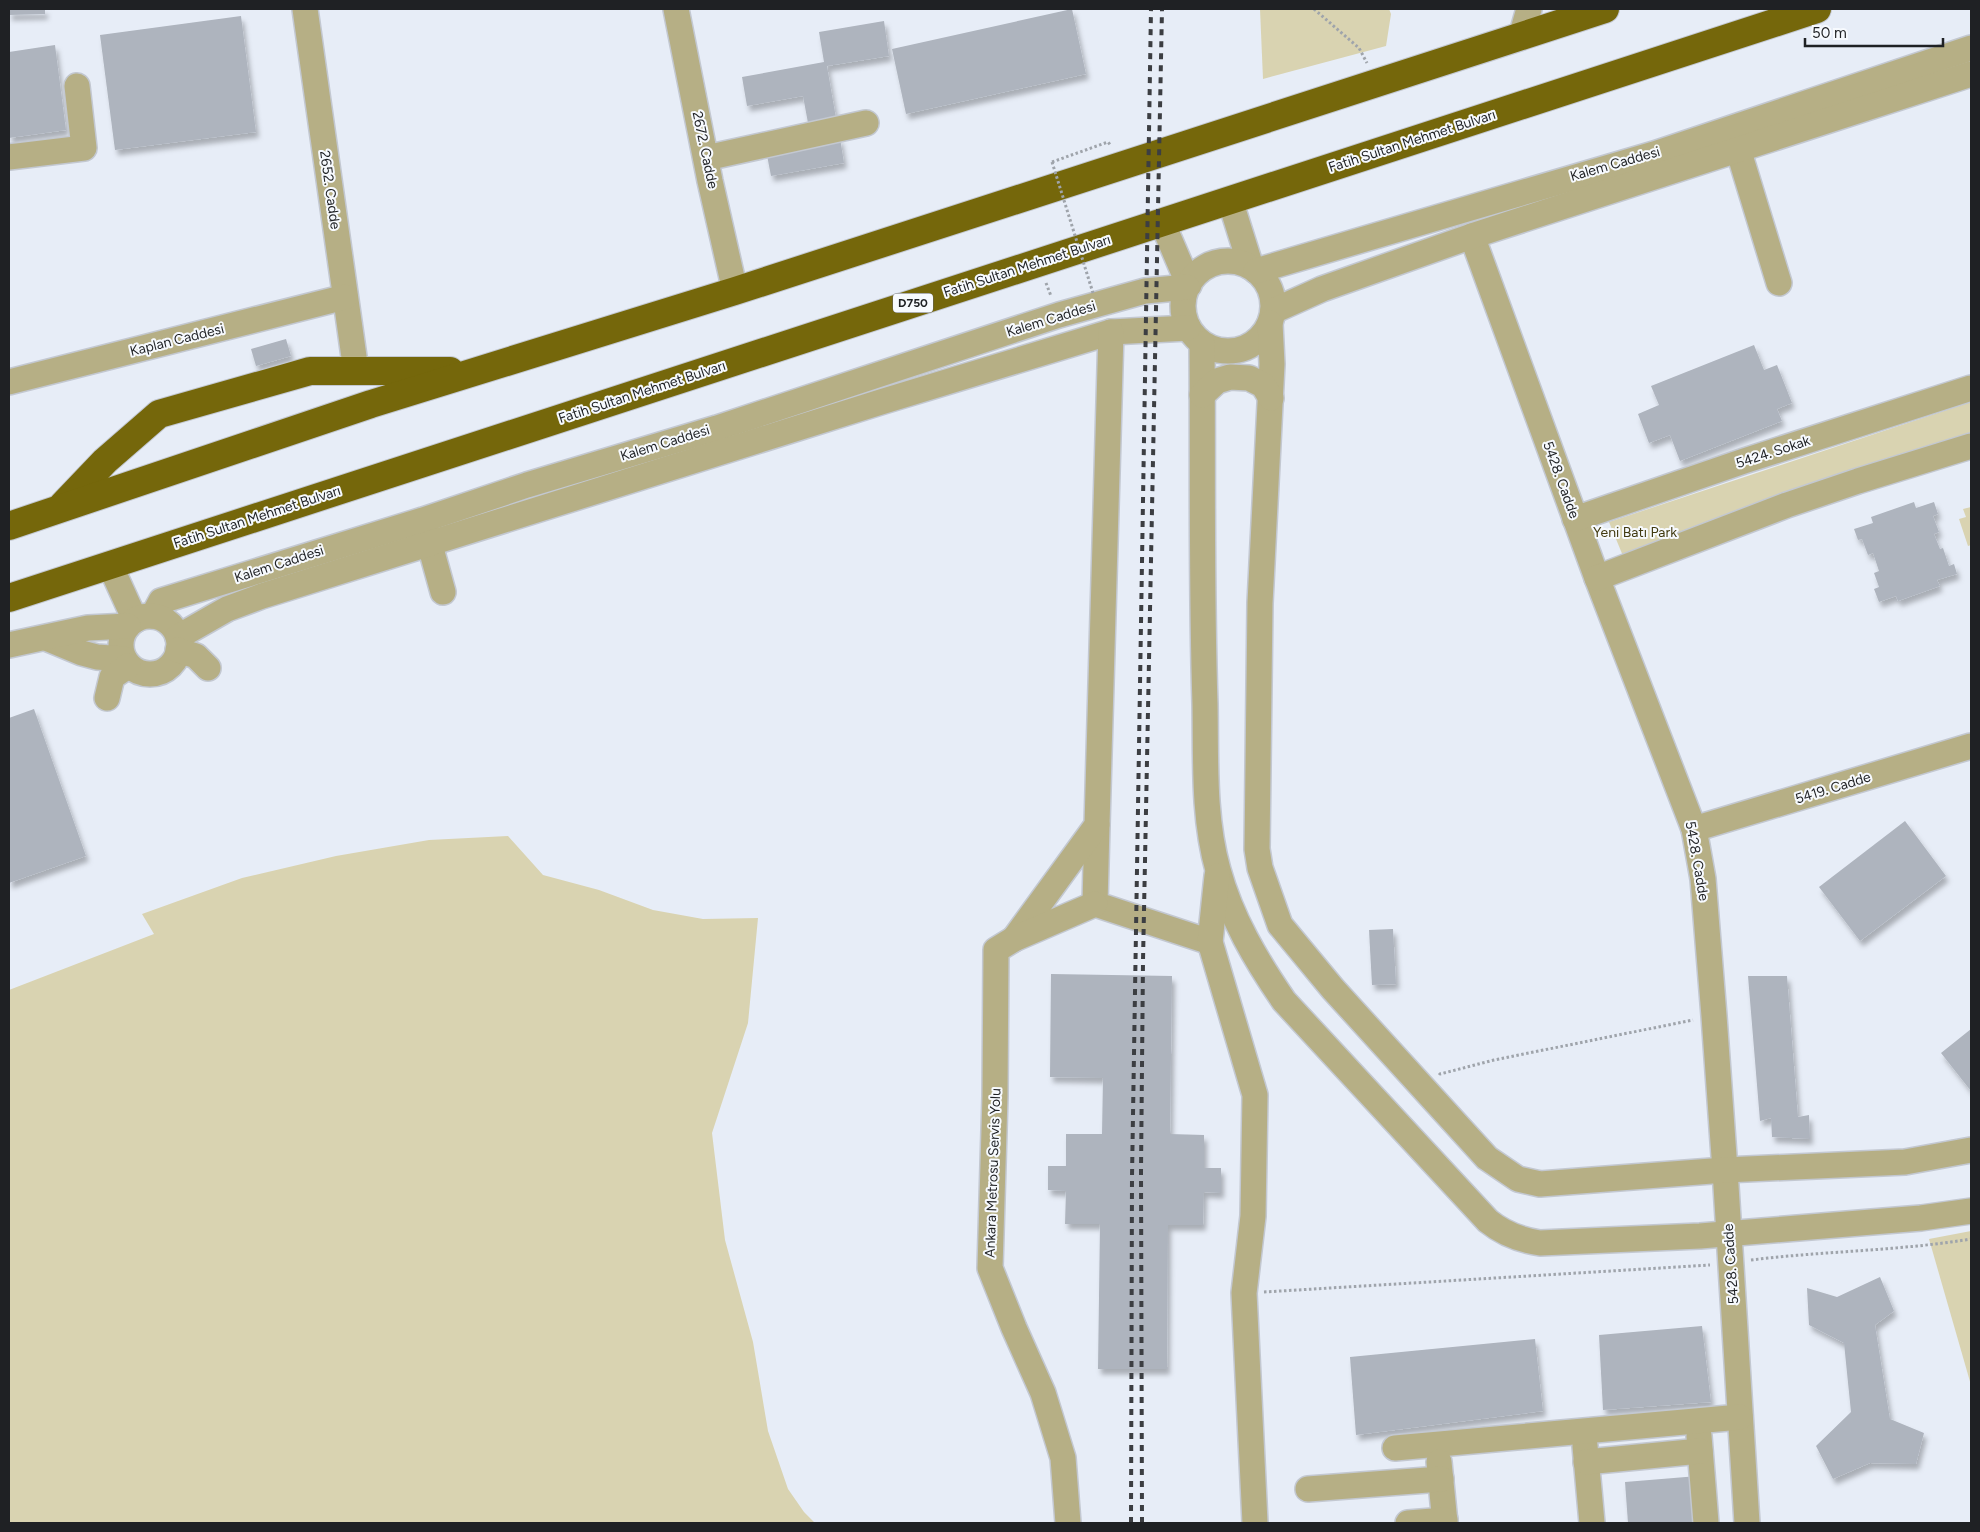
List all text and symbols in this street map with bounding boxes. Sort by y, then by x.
scale bar [1805,15,1942,47]
text: 50 m [1812,24,1847,42]
street label: Fatih Sultan Mehmet Bulvarı [1326,106,1498,176]
street label: 2672. Cadde [688,110,722,191]
street label: Kalem Caddesi [1568,143,1662,185]
street label: 2652. Cadde [316,150,344,231]
street label: Fatih Sultan Mehmet Bulvarı [941,231,1113,301]
road number: D750 [893,294,933,312]
street label: Kalem Caddesi [1004,297,1098,341]
street label: Kaplan Caddesi [128,320,226,360]
street label: Fatih Sultan Mehmet Bulvarı [556,357,728,427]
street label: Kalem Caddesi [618,421,712,465]
street label: 5424. Sokak [1734,432,1812,472]
street label: 5428. Cadde [1539,439,1583,521]
street label: Fatih Sultan Mehmet Bulvarı [171,482,343,552]
park label: Yeni Batı Park [1593,524,1677,541]
street label: Kalem Caddesi [232,542,326,586]
street label: 5419. Cadde [1793,768,1873,808]
street label: 5428. Cadde [1682,820,1712,903]
street label: Ankara Metrosu Servis Yolu [982,1088,1004,1258]
street label: 5428. Cadde [1720,1223,1742,1305]

